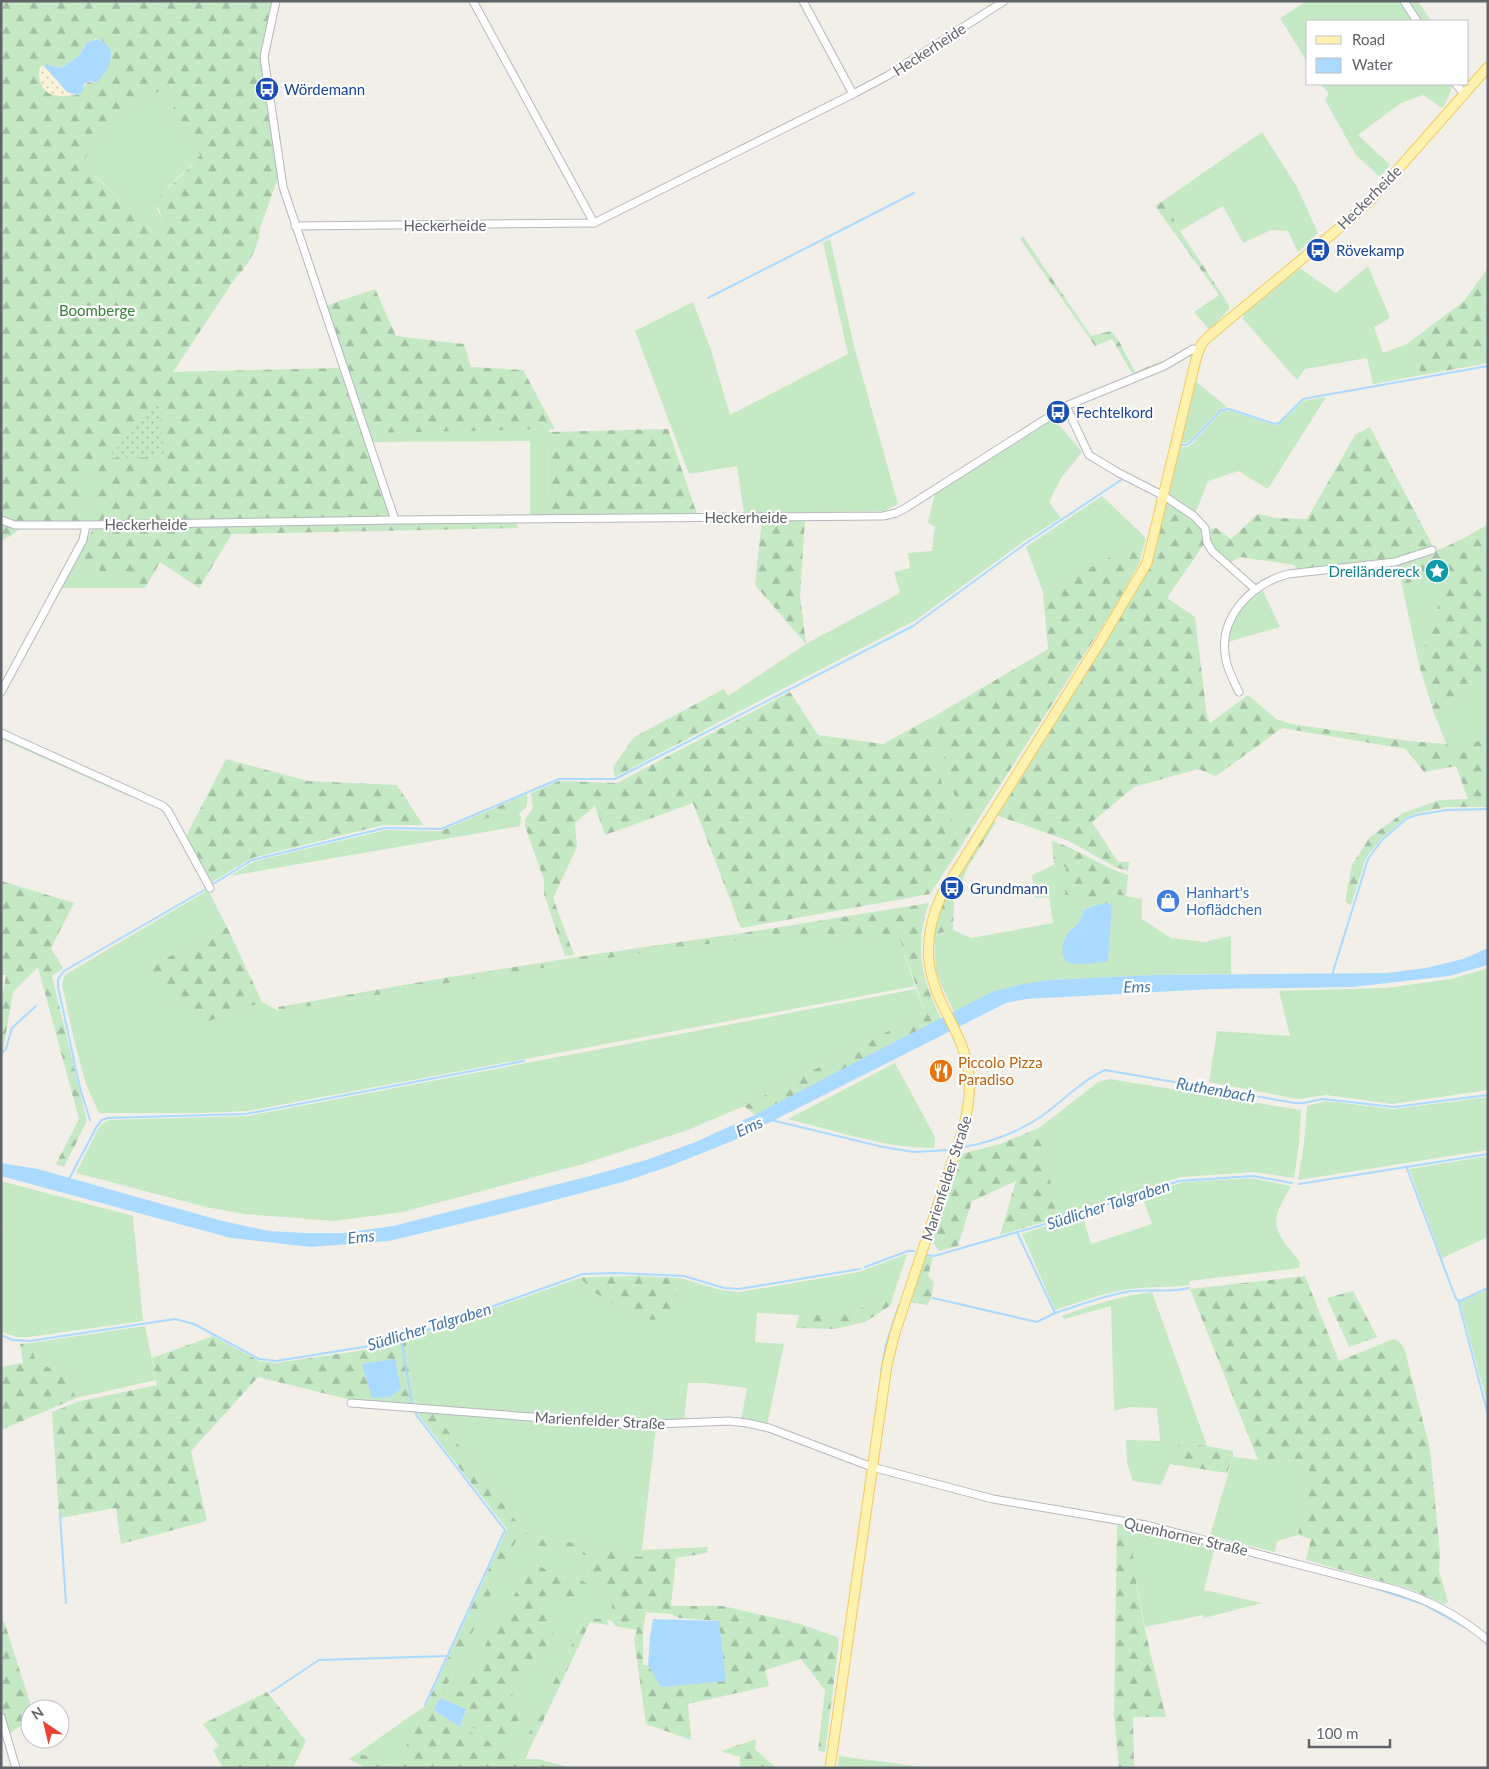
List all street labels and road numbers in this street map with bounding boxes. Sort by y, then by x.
street label: Heckerheide [889,19,969,79]
street label: Heckerheide [1333,161,1405,233]
street label: Heckerheide [403,216,487,234]
street label: Heckerheide [704,508,788,526]
street label: Heckerheide [104,515,188,533]
street label: Marienfelder Straße [917,1113,975,1243]
street label: Marienfelder Straße [534,1408,666,1432]
street label: Quenhorner Straße [1122,1513,1250,1559]

